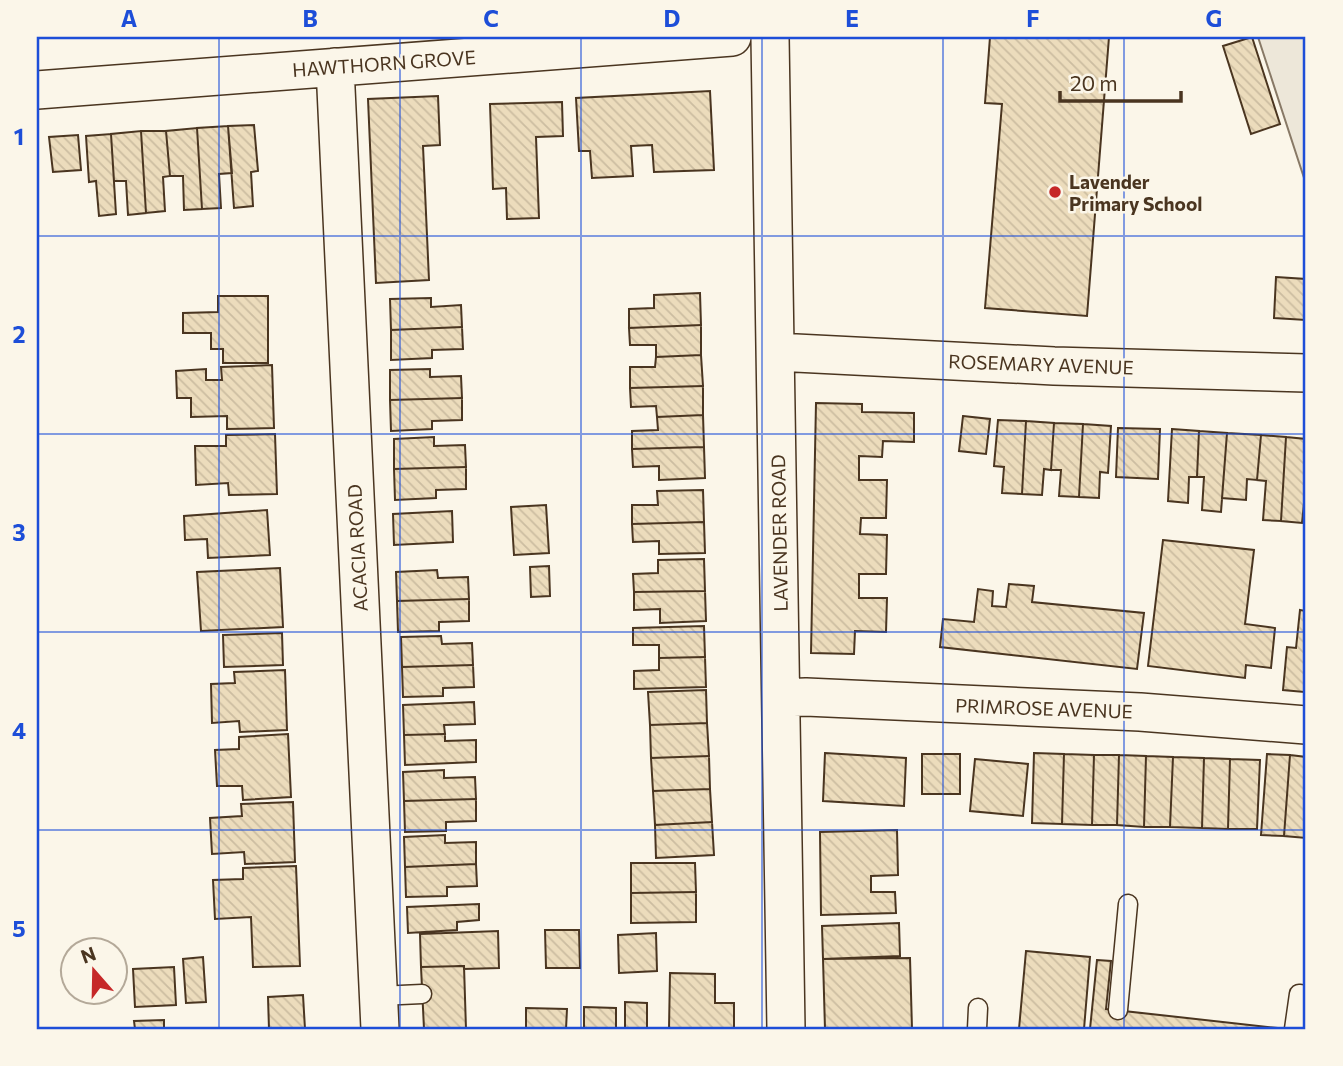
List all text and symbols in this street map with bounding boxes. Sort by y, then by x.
text: A [121,4,138,32]
text: B [302,4,318,32]
text: C [483,4,499,32]
text: D [664,4,681,32]
text: E [845,4,859,32]
text: F [1026,4,1040,32]
text: G [1206,4,1222,32]
street label: HAWTHORN GROVE [292,45,476,81]
scale bar [1060,60,1180,104]
text: 20 m [1070,70,1118,95]
text: 1 [14,122,24,150]
place label: Lavender Primary School [1069,170,1202,215]
marker: Lavender Primary School [1047,184,1063,200]
text: 2 [12,320,26,348]
street label: ROSEMARY AVENUE [948,349,1134,379]
street label: LAVENDER ROAD [766,454,792,612]
street label: ACACIA ROAD [342,484,372,612]
text: 3 [12,518,26,546]
street label: PRIMROSE AVENUE [955,693,1133,723]
text: 4 [12,716,26,744]
text: 5 [12,914,26,942]
north arrow [60,936,130,1006]
text: N [77,941,99,968]

